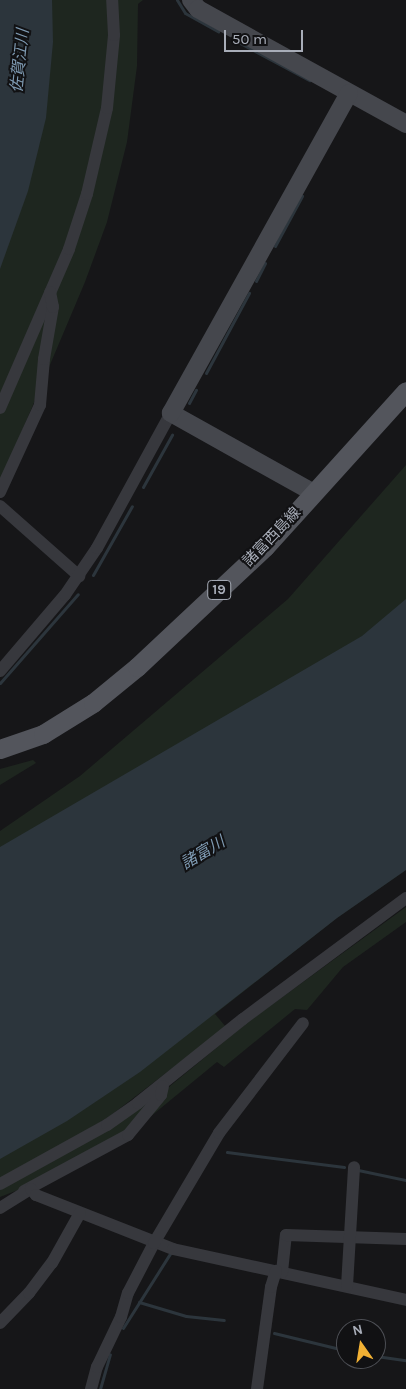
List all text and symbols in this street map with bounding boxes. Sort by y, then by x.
scale bar [226,20,305,52]
water label: 佐賀江川 [7,28,33,94]
text: 50 m [232,30,267,48]
street label: 諸富西島線 [239,504,305,570]
road number: 19 [206,578,232,602]
water label: 諸富川 [177,832,229,874]
north arrow [336,1319,386,1369]
text: N [351,1320,365,1339]

